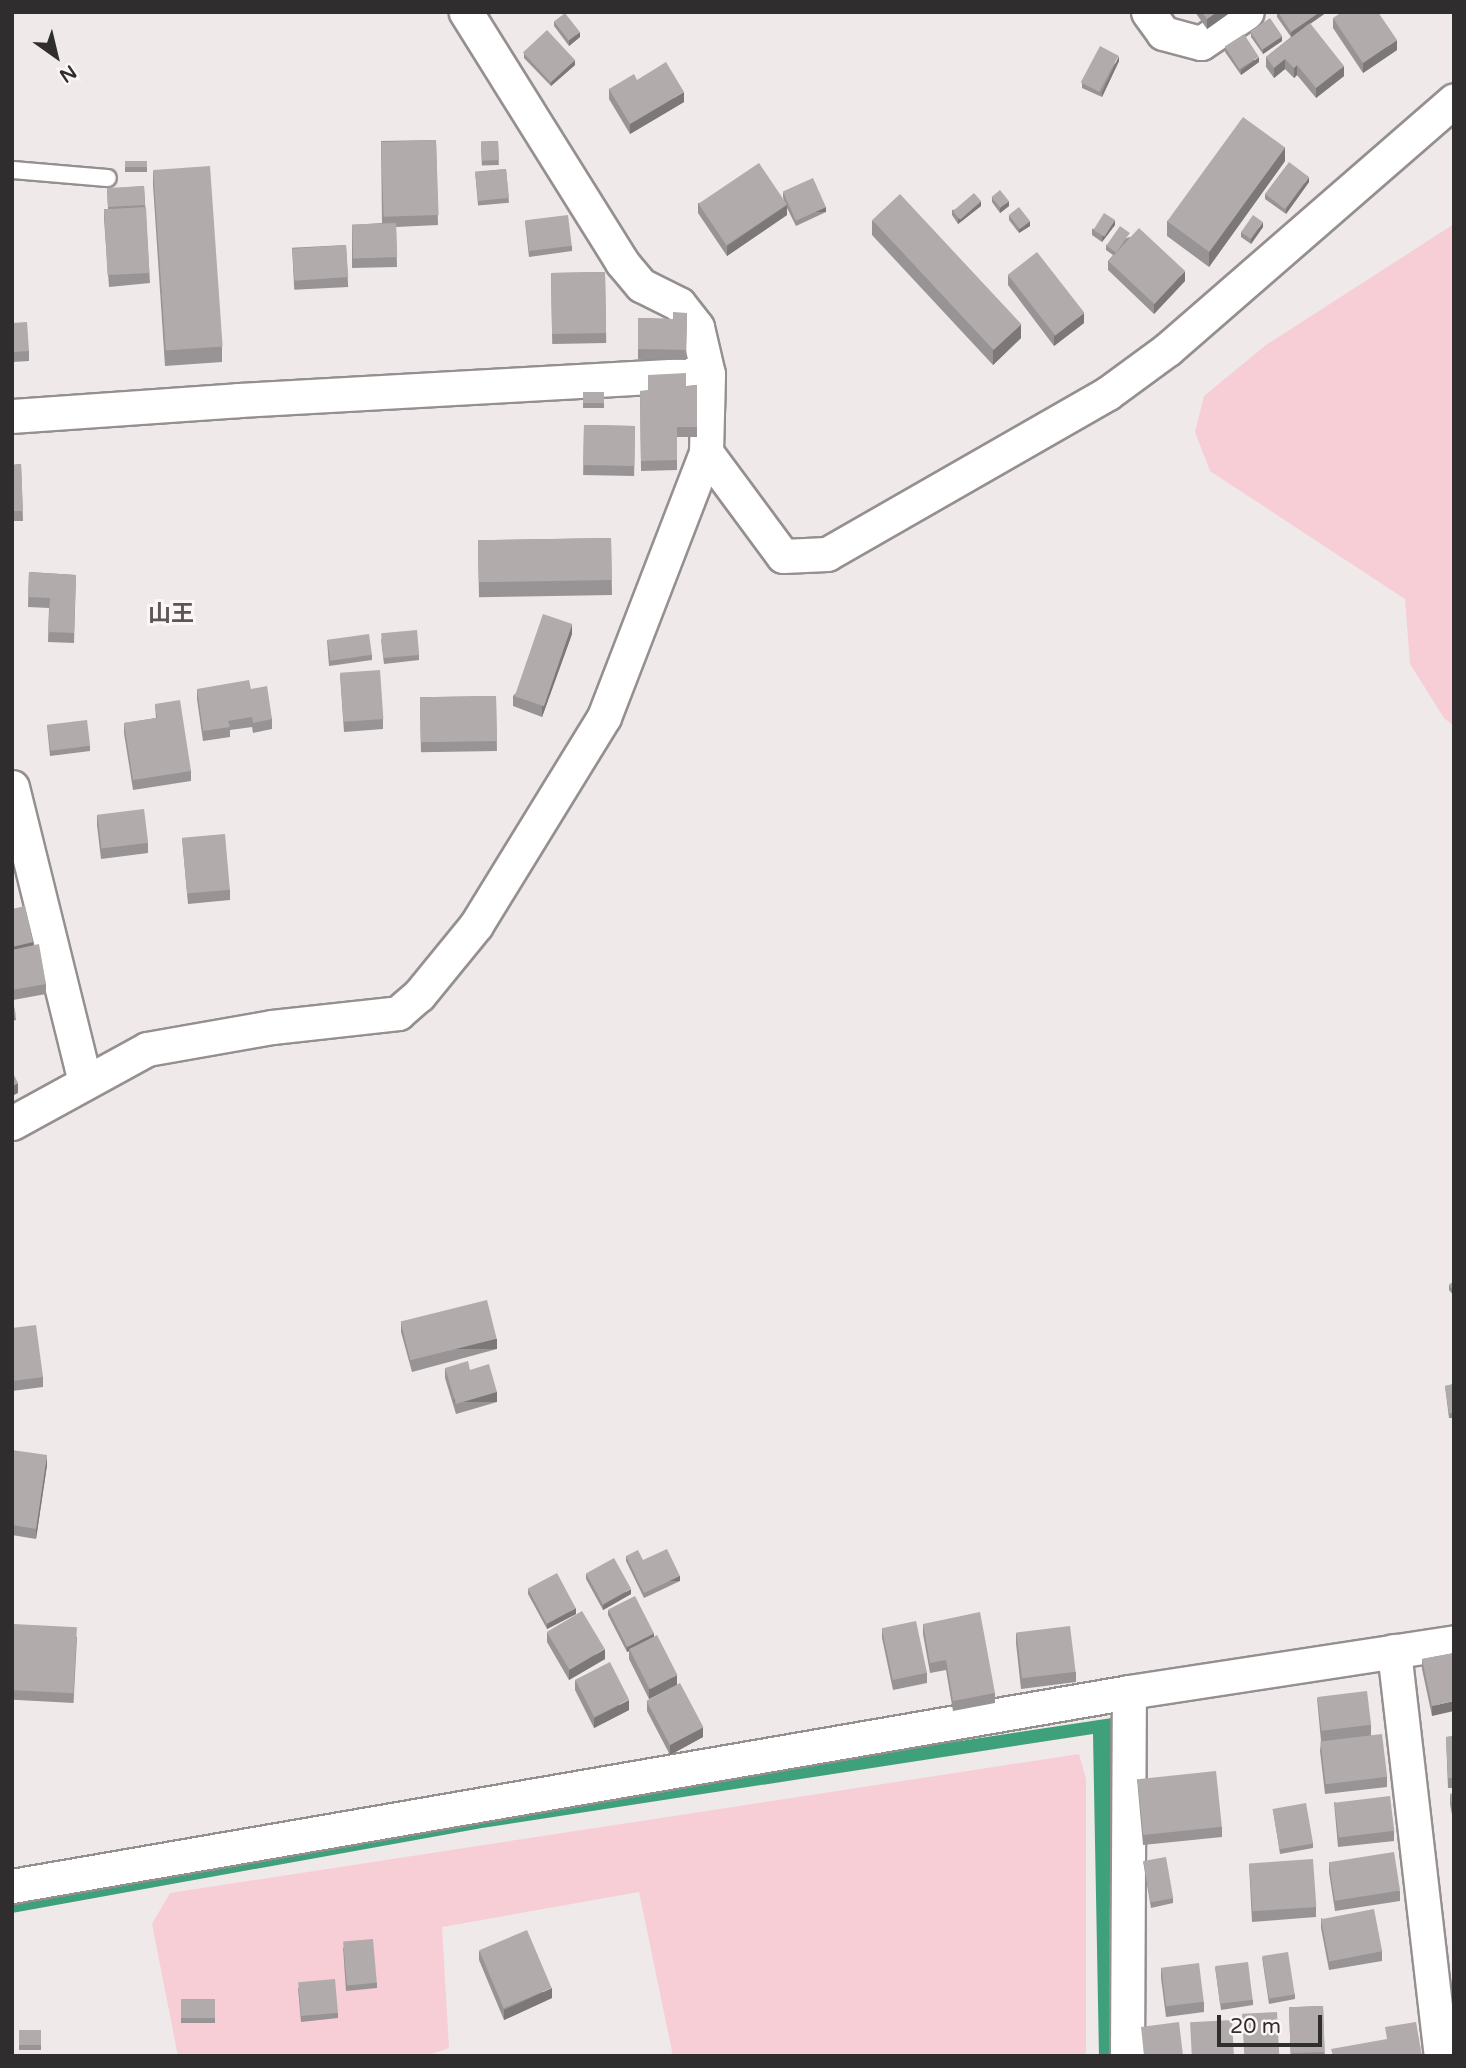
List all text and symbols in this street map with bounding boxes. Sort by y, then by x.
north arrow [21,21,91,91]
text: N [55,60,80,87]
district label: 山王 [148,600,194,628]
scale bar [1221,2002,1326,2046]
text: 20 m [1230,2014,1281,2039]

